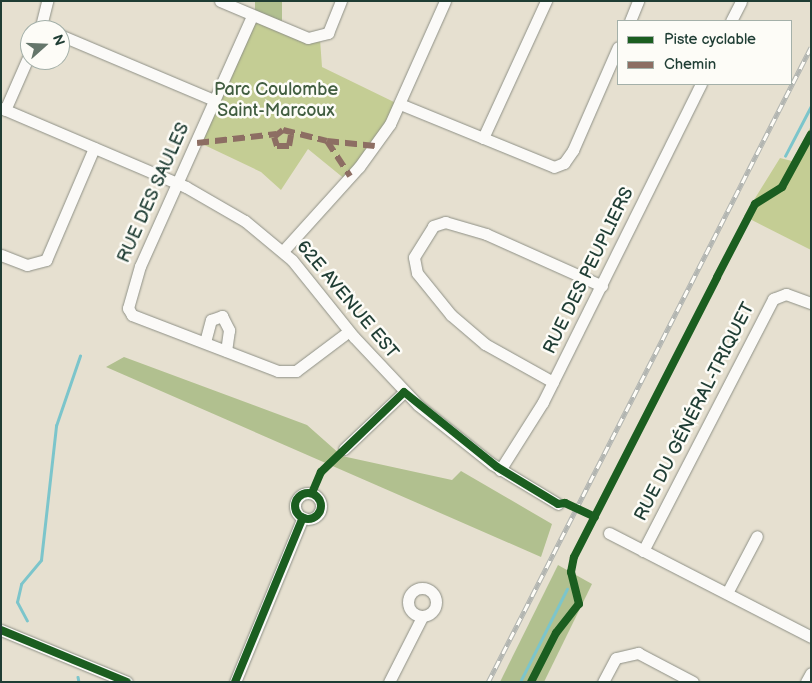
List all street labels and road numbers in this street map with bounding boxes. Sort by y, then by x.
street label: RUE DES SAULES [113,120,195,266]
street label: RUE DES PEUPLIERS [539,184,639,358]
street label: 62E AVENUE EST [291,237,403,363]
street label: RUE DU GÉNÉRAL-TRIQUET [630,299,760,525]

